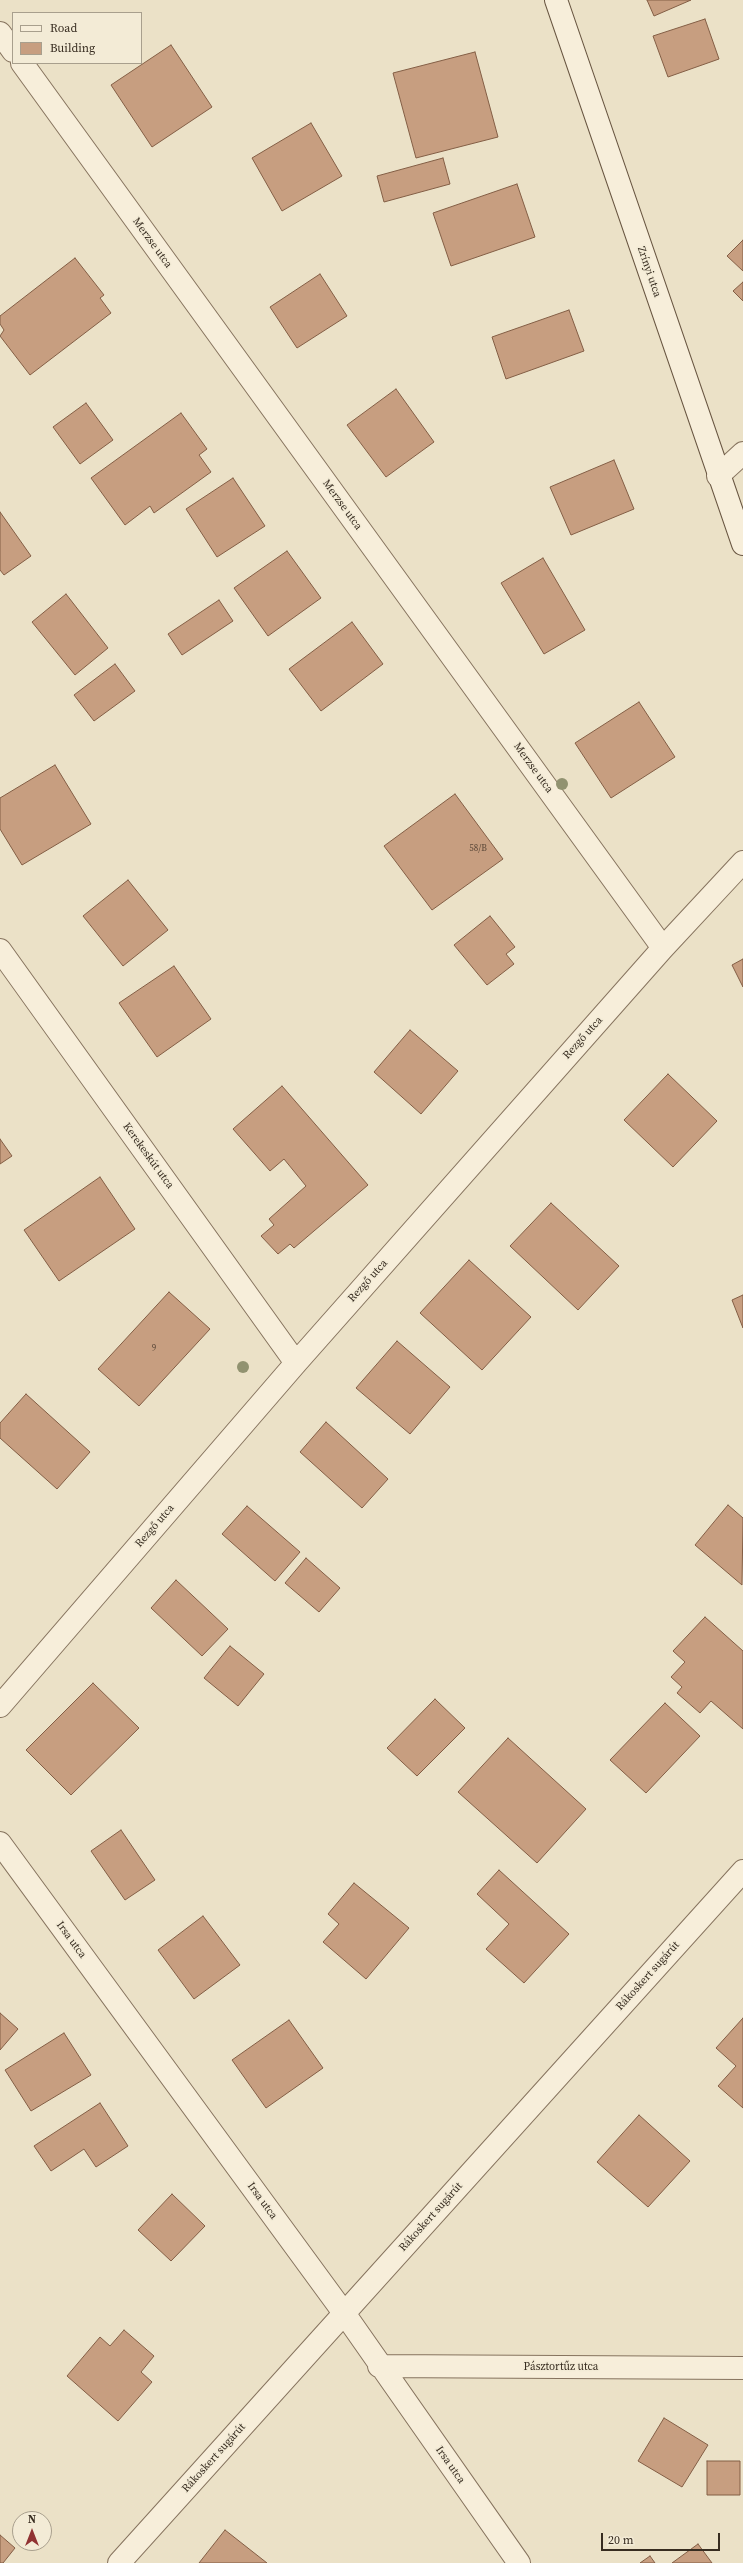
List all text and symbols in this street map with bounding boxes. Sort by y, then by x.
legend [12,12,142,64]
text: Road [50,20,77,36]
text: Building [50,40,95,56]
street label: Merzse utca [129,215,175,271]
street label: Zrínyi utca [634,245,664,299]
street label: Merzse utca [319,477,365,533]
street label: Merzse utca [510,740,556,796]
house number: 58/B [469,844,487,854]
street label: Rezgő utca [560,1014,606,1062]
street label: Kerekeskút utca [120,1120,176,1192]
street label: Rezgő utca [345,1257,391,1305]
house number: 9 [152,1344,156,1354]
street label: Rezgő utca [133,1502,177,1550]
street label: Irsa utca [53,1919,89,1961]
street label: Rákoskert sugárút [614,1939,682,2013]
street label: Irsa utca [244,2180,280,2222]
street label: Rákoskert sugárút [397,2180,465,2254]
street label: Pásztortűz utca [524,2360,598,2374]
street label: Rákoskert sugárút [180,2421,248,2495]
street label: Irsa utca [432,2444,468,2486]
north arrow [12,2511,52,2551]
text: N [28,2512,36,2527]
scale bar [603,2525,722,2551]
text: 20 m [608,2532,634,2548]

